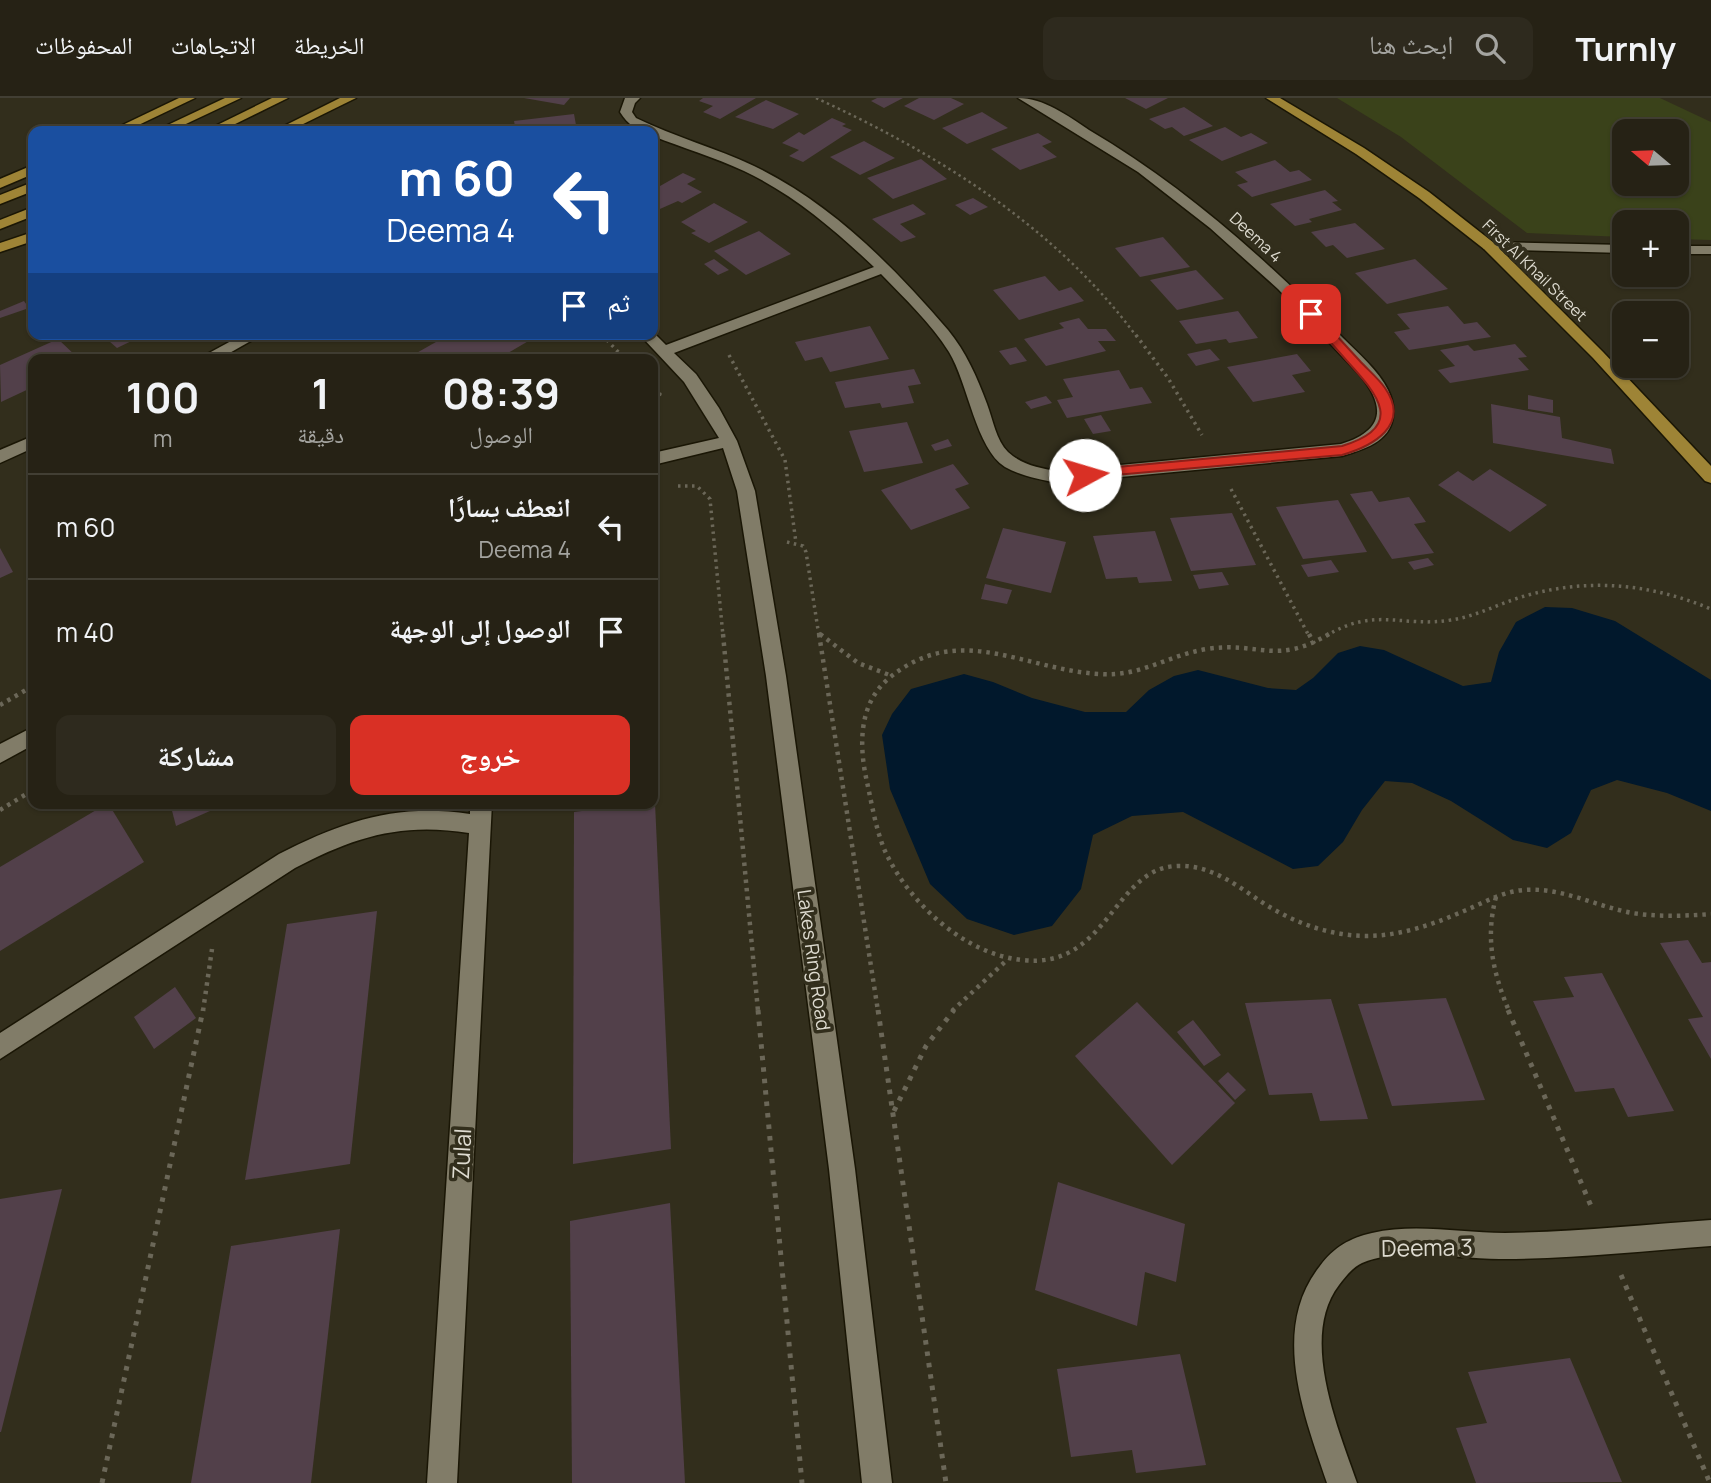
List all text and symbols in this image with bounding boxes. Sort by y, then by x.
search box [1043,17,1533,80]
text: ابحث هنا [1369,26,1453,62]
text: Turnly [1575,26,1676,71]
text: المحفوظات [35,28,133,61]
text: الاتجاهات [171,28,256,61]
text: الخريطة [294,28,365,61]
icon: search [1471,29,1509,67]
north arrow [1612,119,1689,196]
map controls [1612,119,1689,378]
text: 60 m [398,144,515,211]
icon: left [539,154,630,245]
street label: Deema 4 [1225,207,1287,267]
text: Deema 4 [386,208,515,252]
button: + [1612,210,1689,287]
street label: First Al Khail Street [1478,214,1592,326]
text: ثم [607,284,630,320]
pin [1281,284,1341,344]
icon: arrive [555,287,593,325]
icon: arrive [1292,295,1330,333]
button: − [1612,301,1689,378]
text: 1 [312,364,330,422]
text: 08:39 [442,364,560,422]
text: 100 [126,368,200,426]
text: دقيقة [297,418,344,450]
text: الوصول [469,418,533,450]
text: m [153,422,172,454]
position arrow [1048,438,1122,512]
text: انعطف يسارًا [448,489,571,525]
icon: left [592,508,630,546]
text: 60 m [56,509,115,545]
text: Deema 4 [479,533,571,565]
text: الوصول إلى الوجهة [390,610,571,646]
icon: arrive [592,613,630,651]
text: 40 m [56,614,114,650]
button: مشاركة [56,715,336,795]
button: خروج [350,715,630,795]
street label: Lakes Ring Road [791,888,837,1032]
street label: Zulal [444,1128,478,1180]
street label: Deema 3 [1381,1230,1473,1264]

